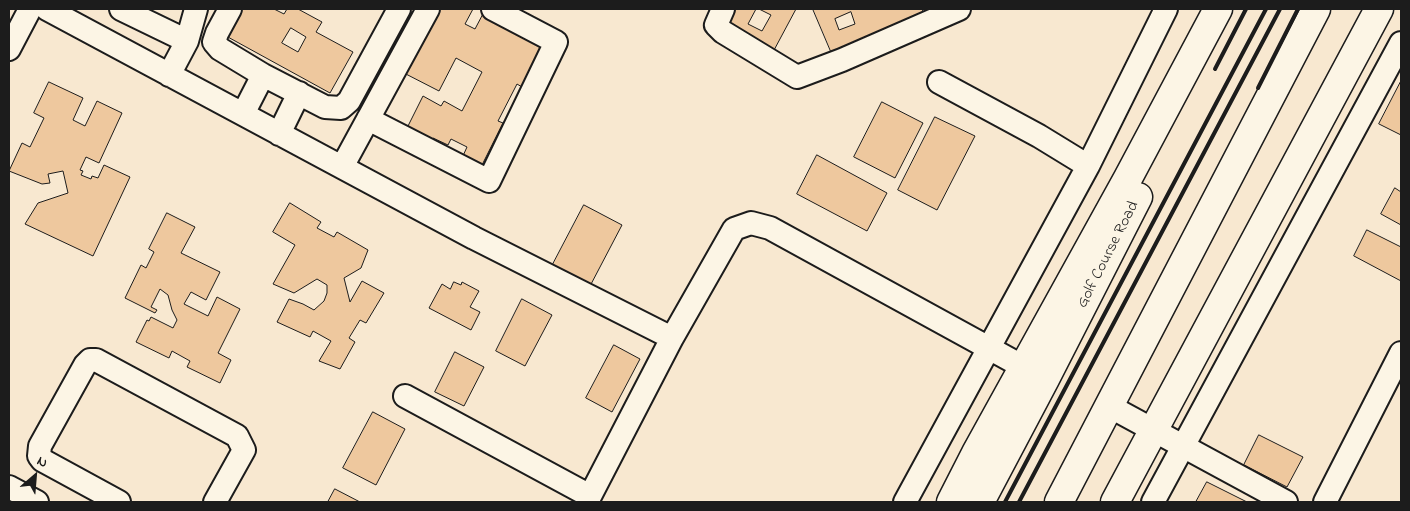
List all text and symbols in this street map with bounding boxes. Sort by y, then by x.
street label: Golf Course Road [1074,198,1144,312]
north arrow [10,451,60,501]
text: N [33,451,51,474]

